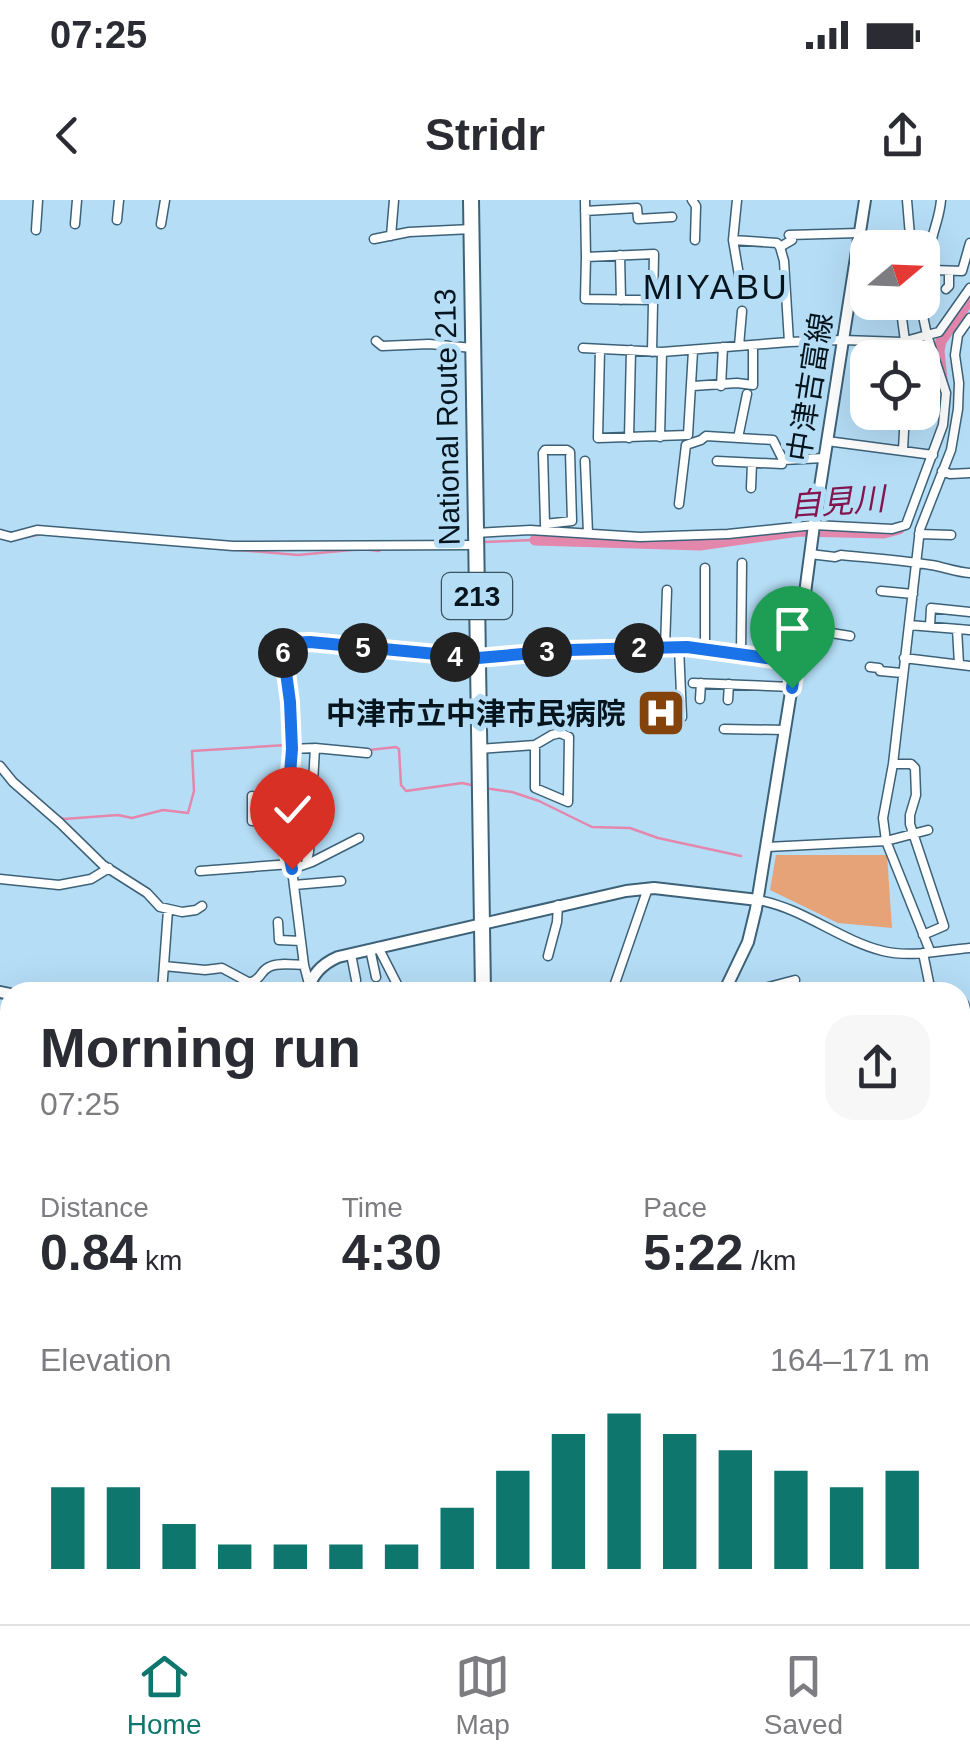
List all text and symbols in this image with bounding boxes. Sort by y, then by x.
text: 07:25 [50,14,147,56]
icon: back [40,108,95,163]
icon: share [875,108,930,163]
text: Stridr [425,109,545,160]
north arrow [850,230,940,320]
map controls [850,230,940,430]
district label: MIYABU [643,267,789,306]
street label: National Route 213 [428,288,466,546]
street label: 中津吉富線 [782,310,838,464]
button: locate [850,340,940,430]
water label: 自見川 [788,480,889,523]
road number: 213 [442,573,512,619]
pin [750,586,835,689]
icon: arrive [765,601,820,656]
pin: 5 [338,623,388,673]
pin: 2 [614,623,664,673]
pin: 3 [522,627,572,677]
pin: 6 [258,628,308,678]
text: 5 [355,632,371,663]
pin: 4 [430,632,480,682]
text: 2 [631,632,647,663]
text: 3 [539,636,555,667]
text: 6 [275,637,291,668]
text: 4 [447,641,463,672]
hospital icon: 中津市立中津市民病院 [635,687,687,739]
place label: 中津市立中津市民病院 [326,697,626,730]
pin [250,767,335,870]
icon: check [265,782,320,837]
button: share [825,1015,930,1120]
text: Morning run [40,1017,361,1079]
text: 07:25 [40,1086,120,1122]
text: Distance [40,1192,149,1223]
text: Time [342,1192,403,1223]
text: Pace [643,1192,707,1223]
text: 0.84 [40,1225,137,1281]
text: 4:30 [342,1225,442,1281]
text: 5:22 [643,1225,743,1281]
text: km [137,1245,182,1276]
text: /km [743,1245,796,1276]
text: Elevation [40,1342,172,1378]
text: 164–171 m [770,1342,930,1378]
tab: Home [127,1649,202,1741]
tab: Map [455,1649,510,1741]
tab: Saved [764,1649,843,1741]

